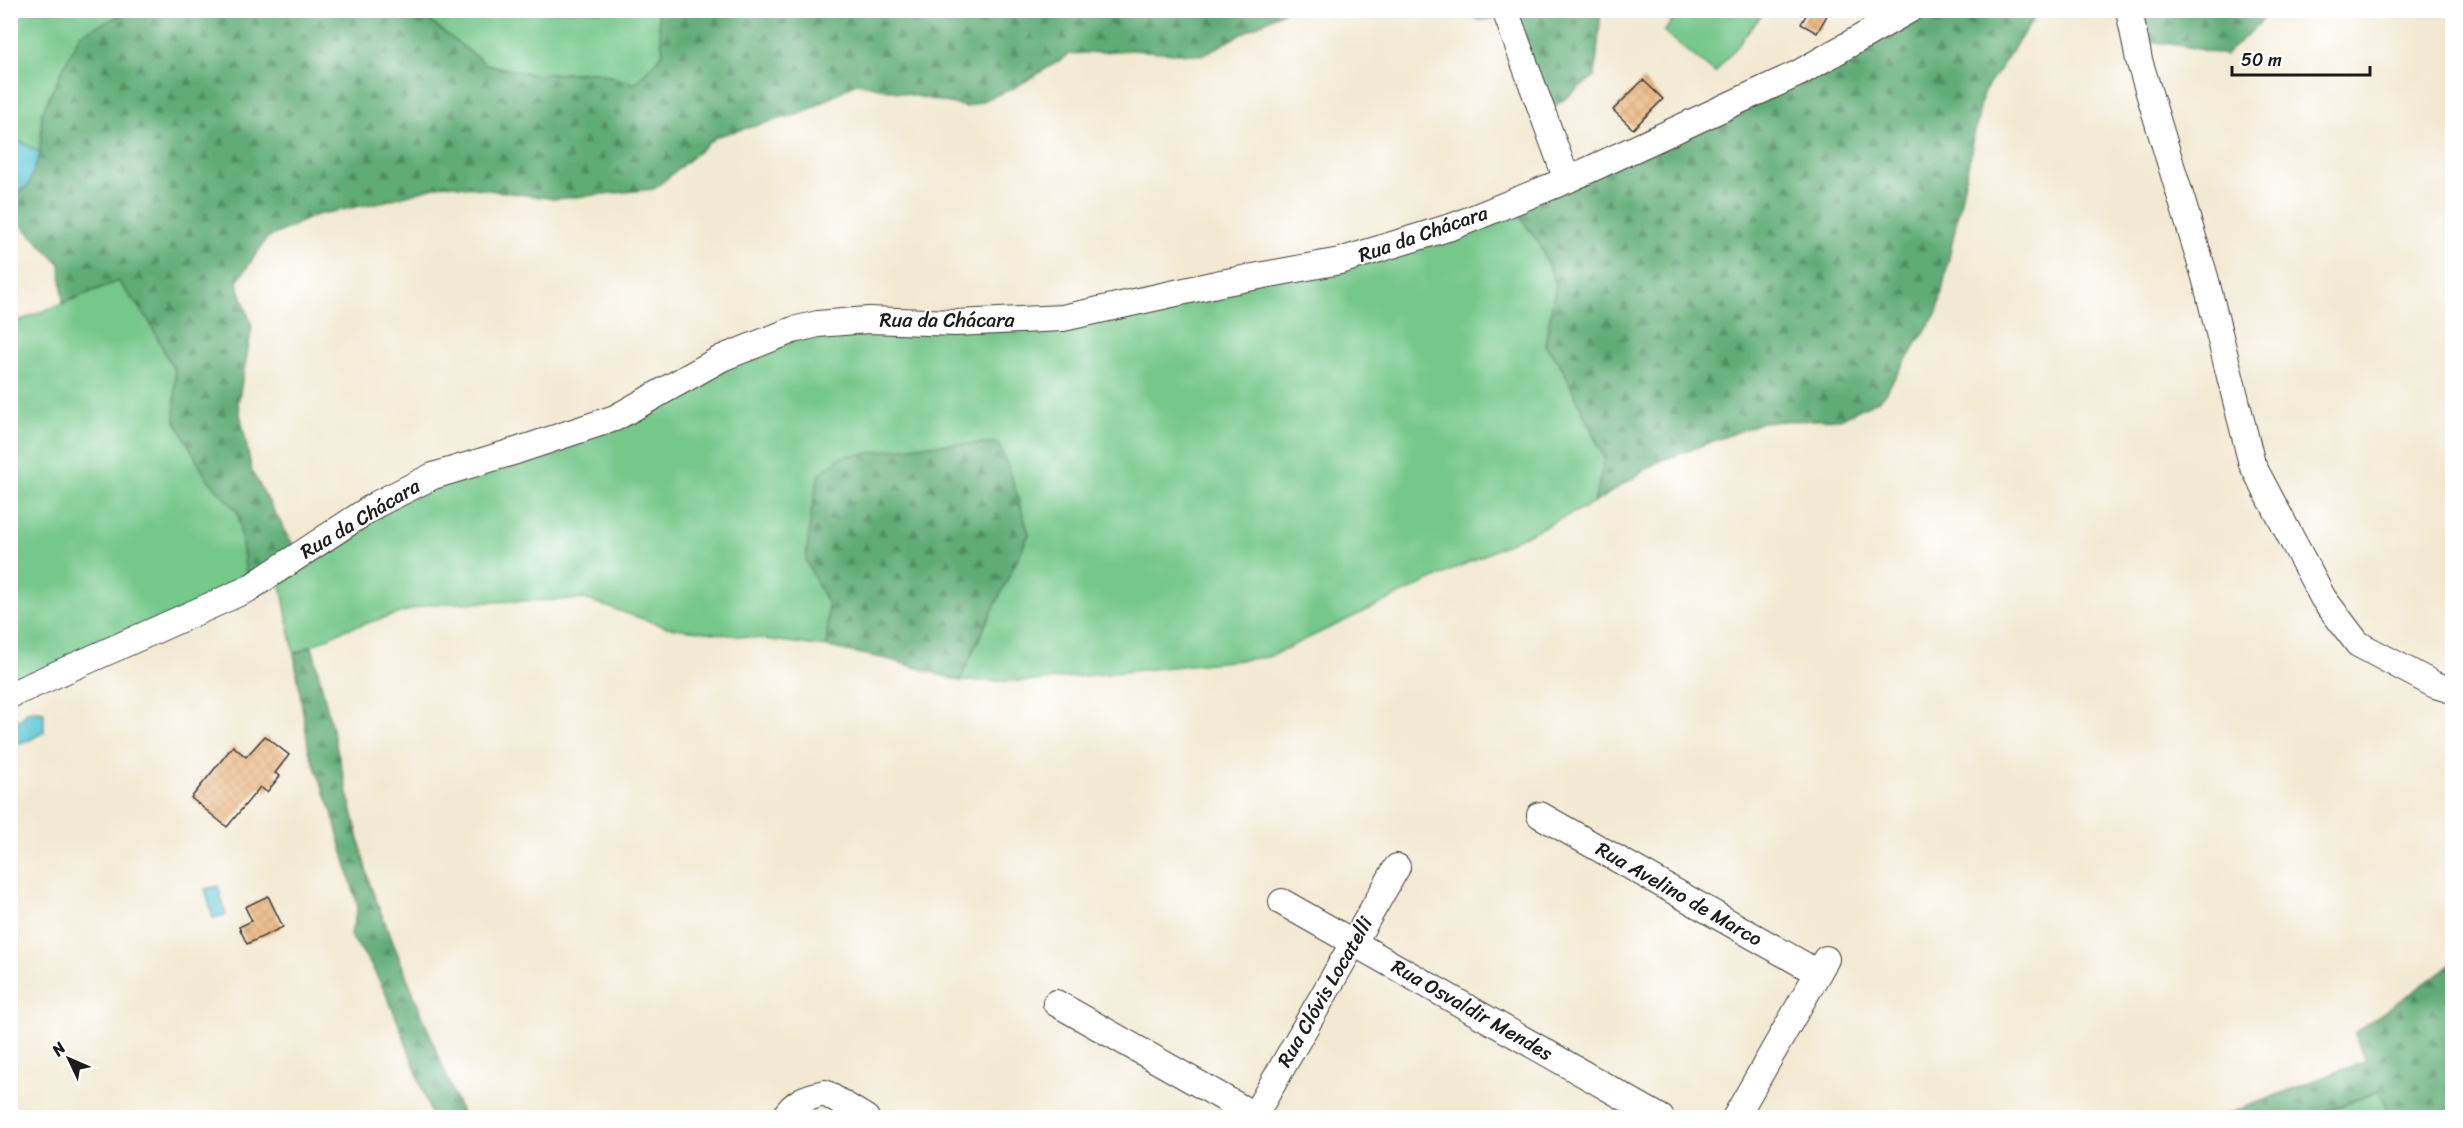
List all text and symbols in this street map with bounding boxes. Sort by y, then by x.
scale bar [2232,39,2370,77]
text: 50 m [2241,44,2282,76]
street label: Rua da Chácara [1353,195,1493,273]
street label: Rua da Chácara [879,303,1016,338]
street label: Rua da Chácara [293,469,428,569]
street label: Rua Avelino de Marco [1589,832,1769,956]
street label: Rua Clóvis Locatelli [1267,909,1383,1074]
street label: Rua Osvaldir Mendes [1385,949,1560,1071]
north arrow [39,1029,99,1089]
text: N [44,1034,73,1064]

